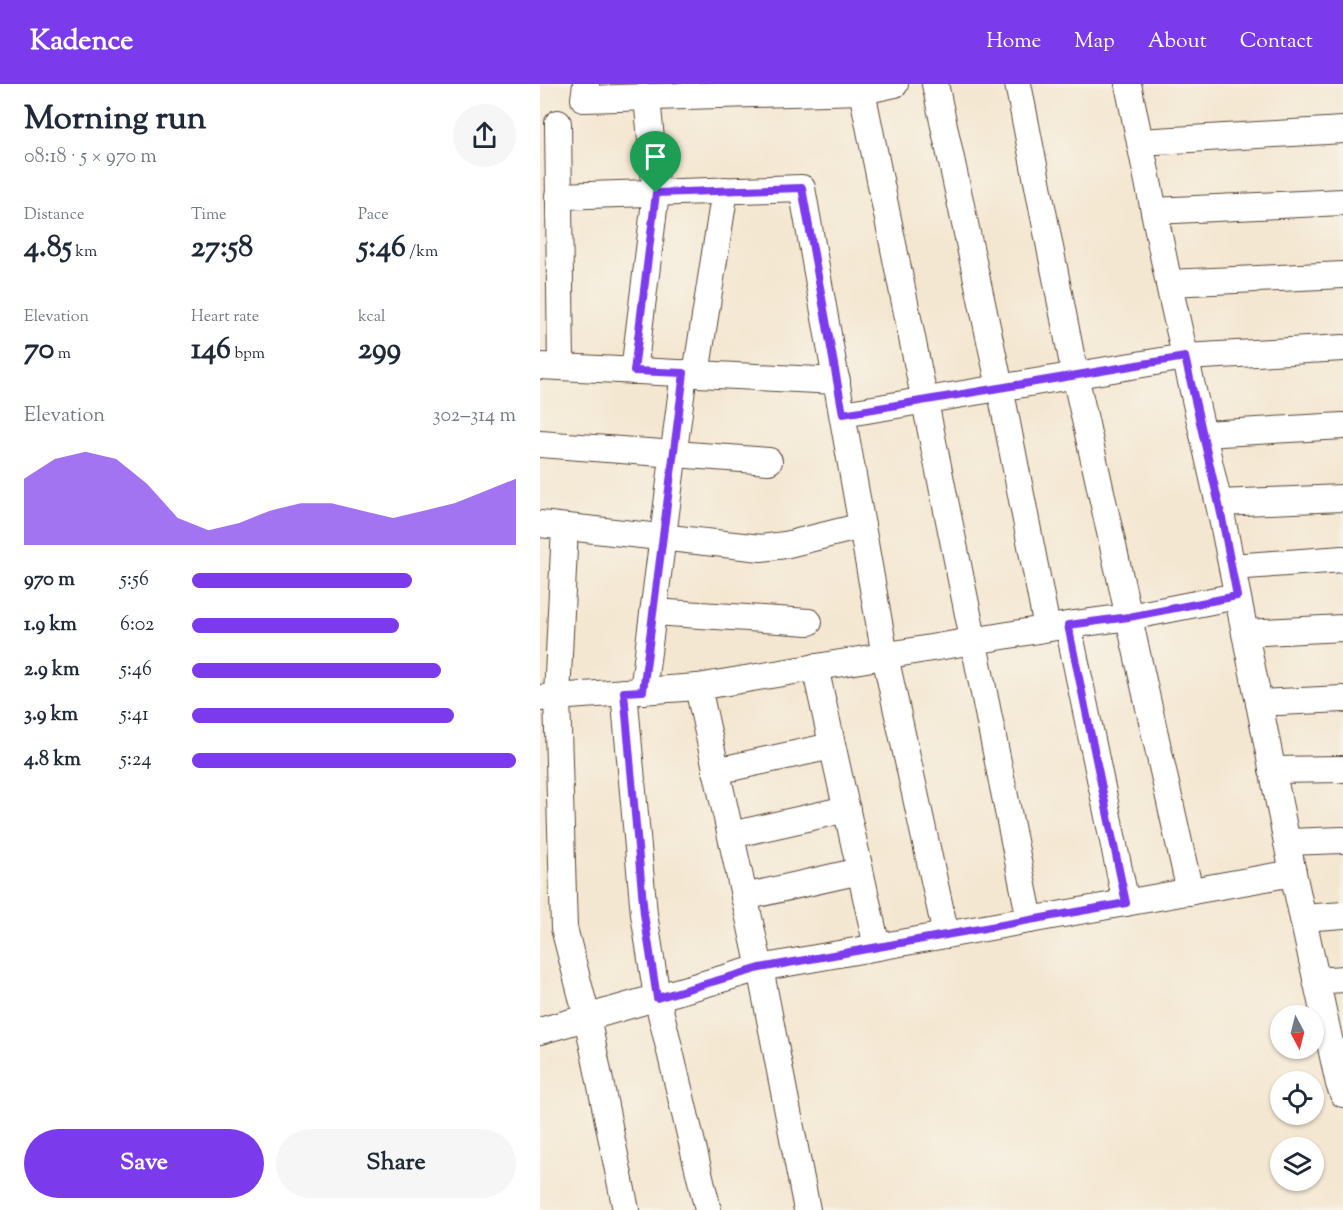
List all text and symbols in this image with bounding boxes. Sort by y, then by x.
text: Kadence [30,22,133,62]
text: Home [986,27,1041,57]
text: Map [1074,27,1115,57]
text: About [1148,27,1207,57]
text: Contact [1240,27,1313,57]
text: Morning run [24,96,206,144]
button: share [453,104,516,167]
pin [630,131,681,193]
icon: arrive [639,140,672,173]
text: 08:18 · 5 × 970 m [24,143,157,172]
text: Distance [24,204,84,227]
text: Time [191,204,227,227]
text: Pace [358,204,389,227]
text: 4.85 [24,227,72,270]
text: 27:58 [191,227,253,270]
text: 5:46 [358,227,406,270]
text: km [72,241,97,264]
text: /km [406,241,438,264]
text: Elevation [24,306,89,329]
text: Heart rate [191,306,259,329]
text: kcal [358,306,386,329]
text: 70 [24,329,54,372]
text: 146 [191,329,231,372]
text: 299 [358,329,401,372]
text: m [54,343,71,366]
text: bpm [231,343,265,366]
text: Elevation [24,402,105,431]
text: 302–314 m [433,402,516,431]
text: 970 m [24,566,75,595]
text: 5:56 [120,566,149,595]
text: 1.9 km [24,611,77,640]
text: 6:02 [120,611,154,640]
text: 2.9 km [24,656,79,685]
text: 5:46 [120,656,152,685]
text: 3.9 km [24,701,78,730]
text: 5:41 [120,701,149,730]
text: 4.8 km [24,746,81,775]
text: 5:24 [120,746,151,775]
north arrow [1270,1005,1324,1059]
map controls [1270,1005,1324,1191]
button: locate [1270,1071,1324,1125]
button: Save [24,1129,264,1198]
button: Share [276,1129,516,1198]
button: layers [1270,1137,1324,1191]

